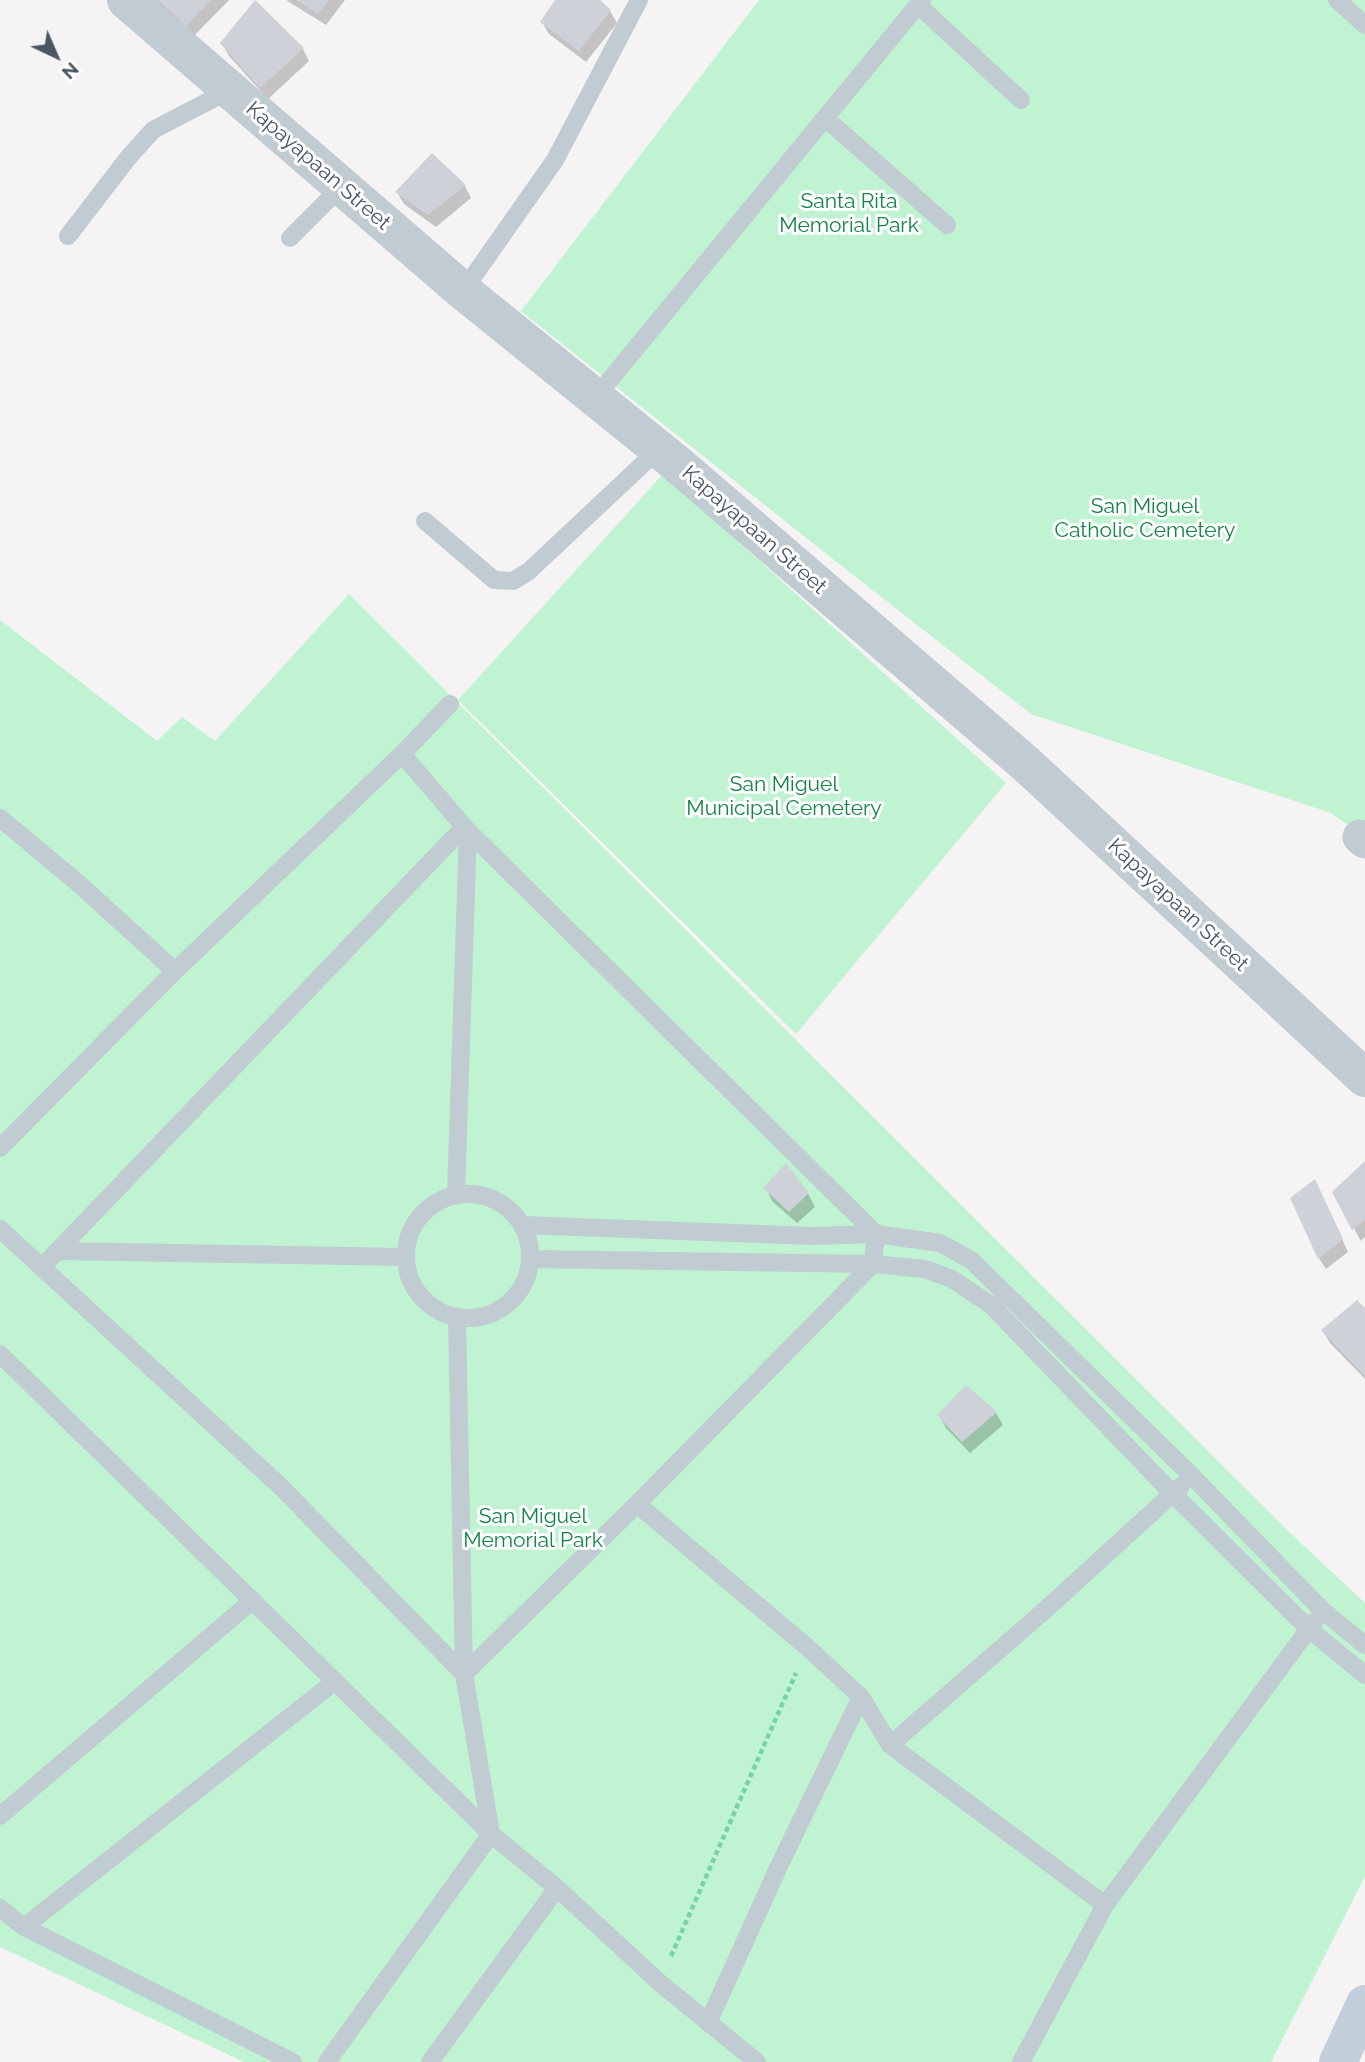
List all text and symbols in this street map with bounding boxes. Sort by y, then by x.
north arrow [21,21,91,91]
text: N [58,58,83,84]
street label: Kapayapaan Street [241,96,395,236]
park label: Santa Rita Memorial Park [779,189,919,239]
street label: Kapayapaan Street [677,460,831,600]
park label: San Miguel Catholic Cemetery [1055,494,1235,544]
park label: San Miguel Municipal Cemetery [686,772,882,822]
street label: Kapayapaan Street [1102,833,1254,977]
park label: San Miguel Memorial Park [463,1504,603,1554]

